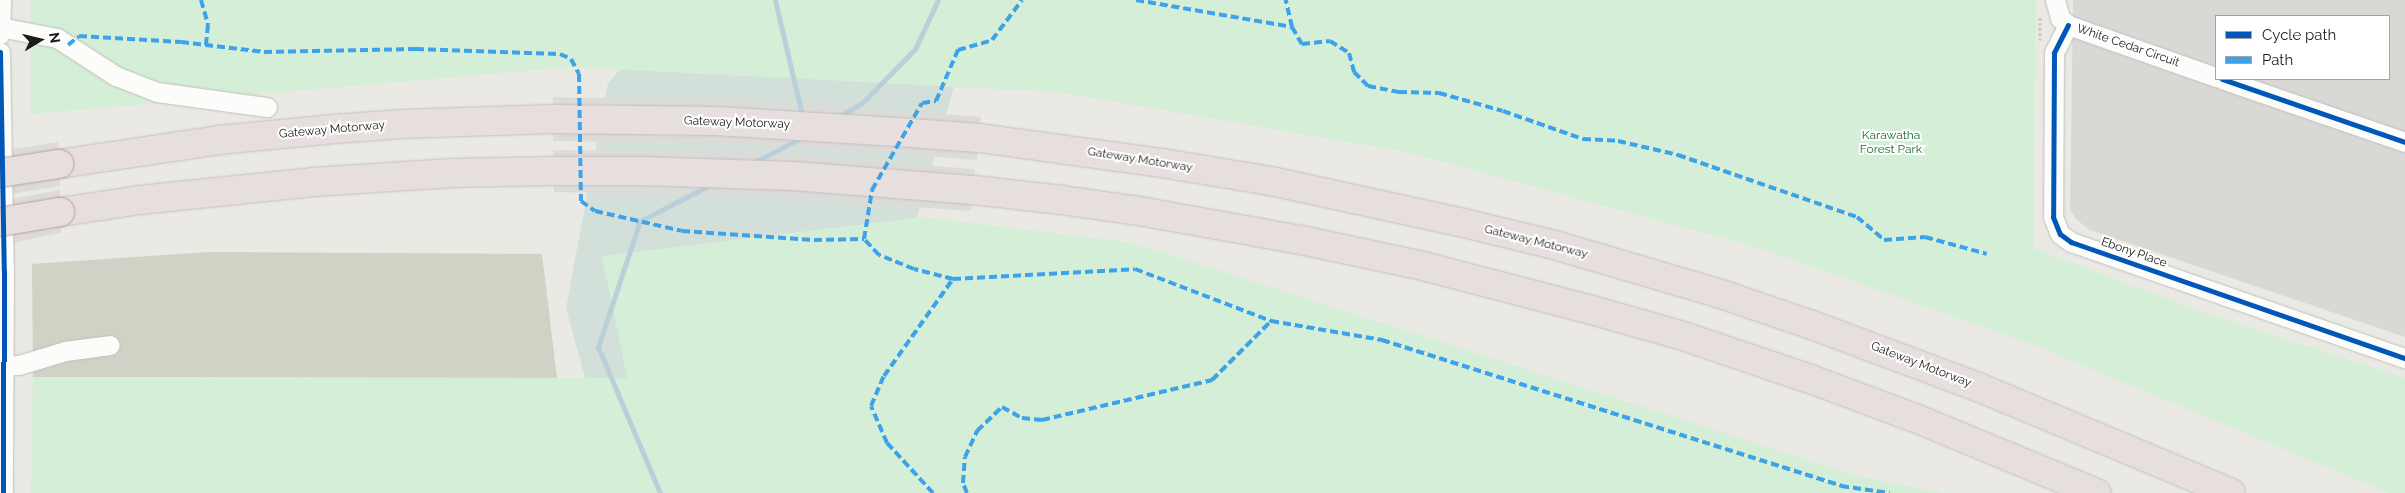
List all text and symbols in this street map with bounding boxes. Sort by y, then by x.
north arrow [15,15,65,65]
legend [2215,15,2390,80]
street label: White Cedar Circuit [2075,22,2181,70]
text: Cycle path [2262,26,2336,44]
text: N [46,31,64,44]
text: Path [2262,51,2293,69]
street label: Gateway Motorway [683,114,791,132]
street label: Gateway Motorway [278,118,386,142]
park label: Karawatha Forest Park [1860,129,1922,157]
street label: Gateway Motorway [1086,145,1194,175]
street label: Gateway Motorway [1483,222,1589,262]
street label: Ebony Place [2099,235,2169,271]
street label: Gateway Motorway [1869,339,1973,391]

